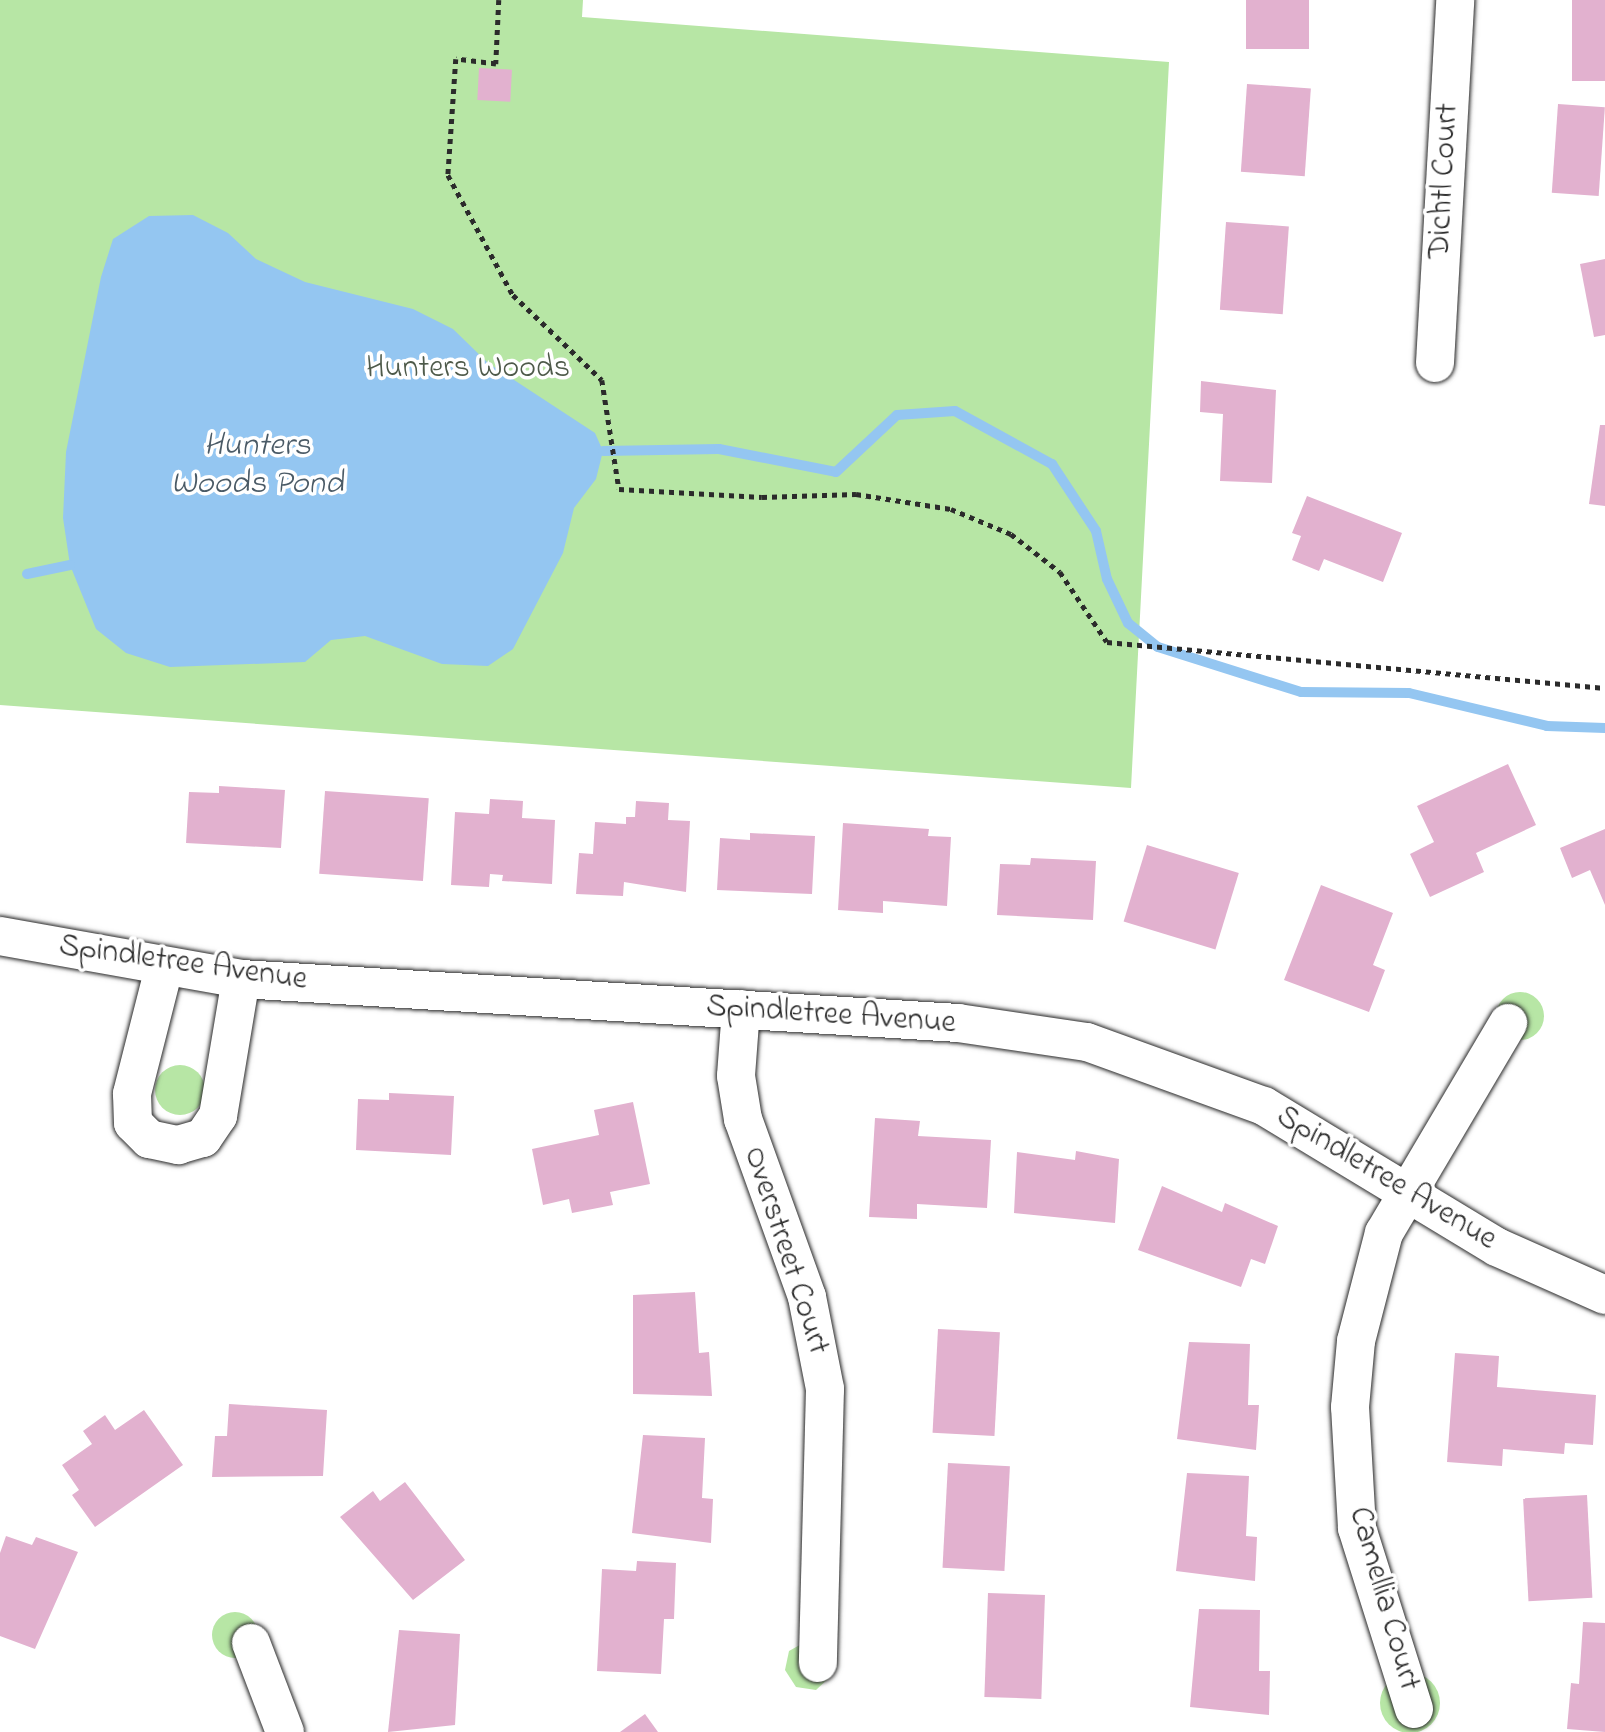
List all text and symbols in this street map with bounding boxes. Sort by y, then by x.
street label: Dichtl Court [1422,102,1468,260]
park label: Hunters Woods [366,350,570,388]
water label: Hunters Woods Pond [171,427,343,505]
street label: Spindletree Avenue [56,928,310,1000]
street label: Spindletree Avenue [705,988,957,1044]
street label: Spindletree Avenue [1269,1098,1503,1260]
street label: Overstreet Court [733,1142,837,1360]
street label: Camellia Court [1339,1503,1427,1695]

